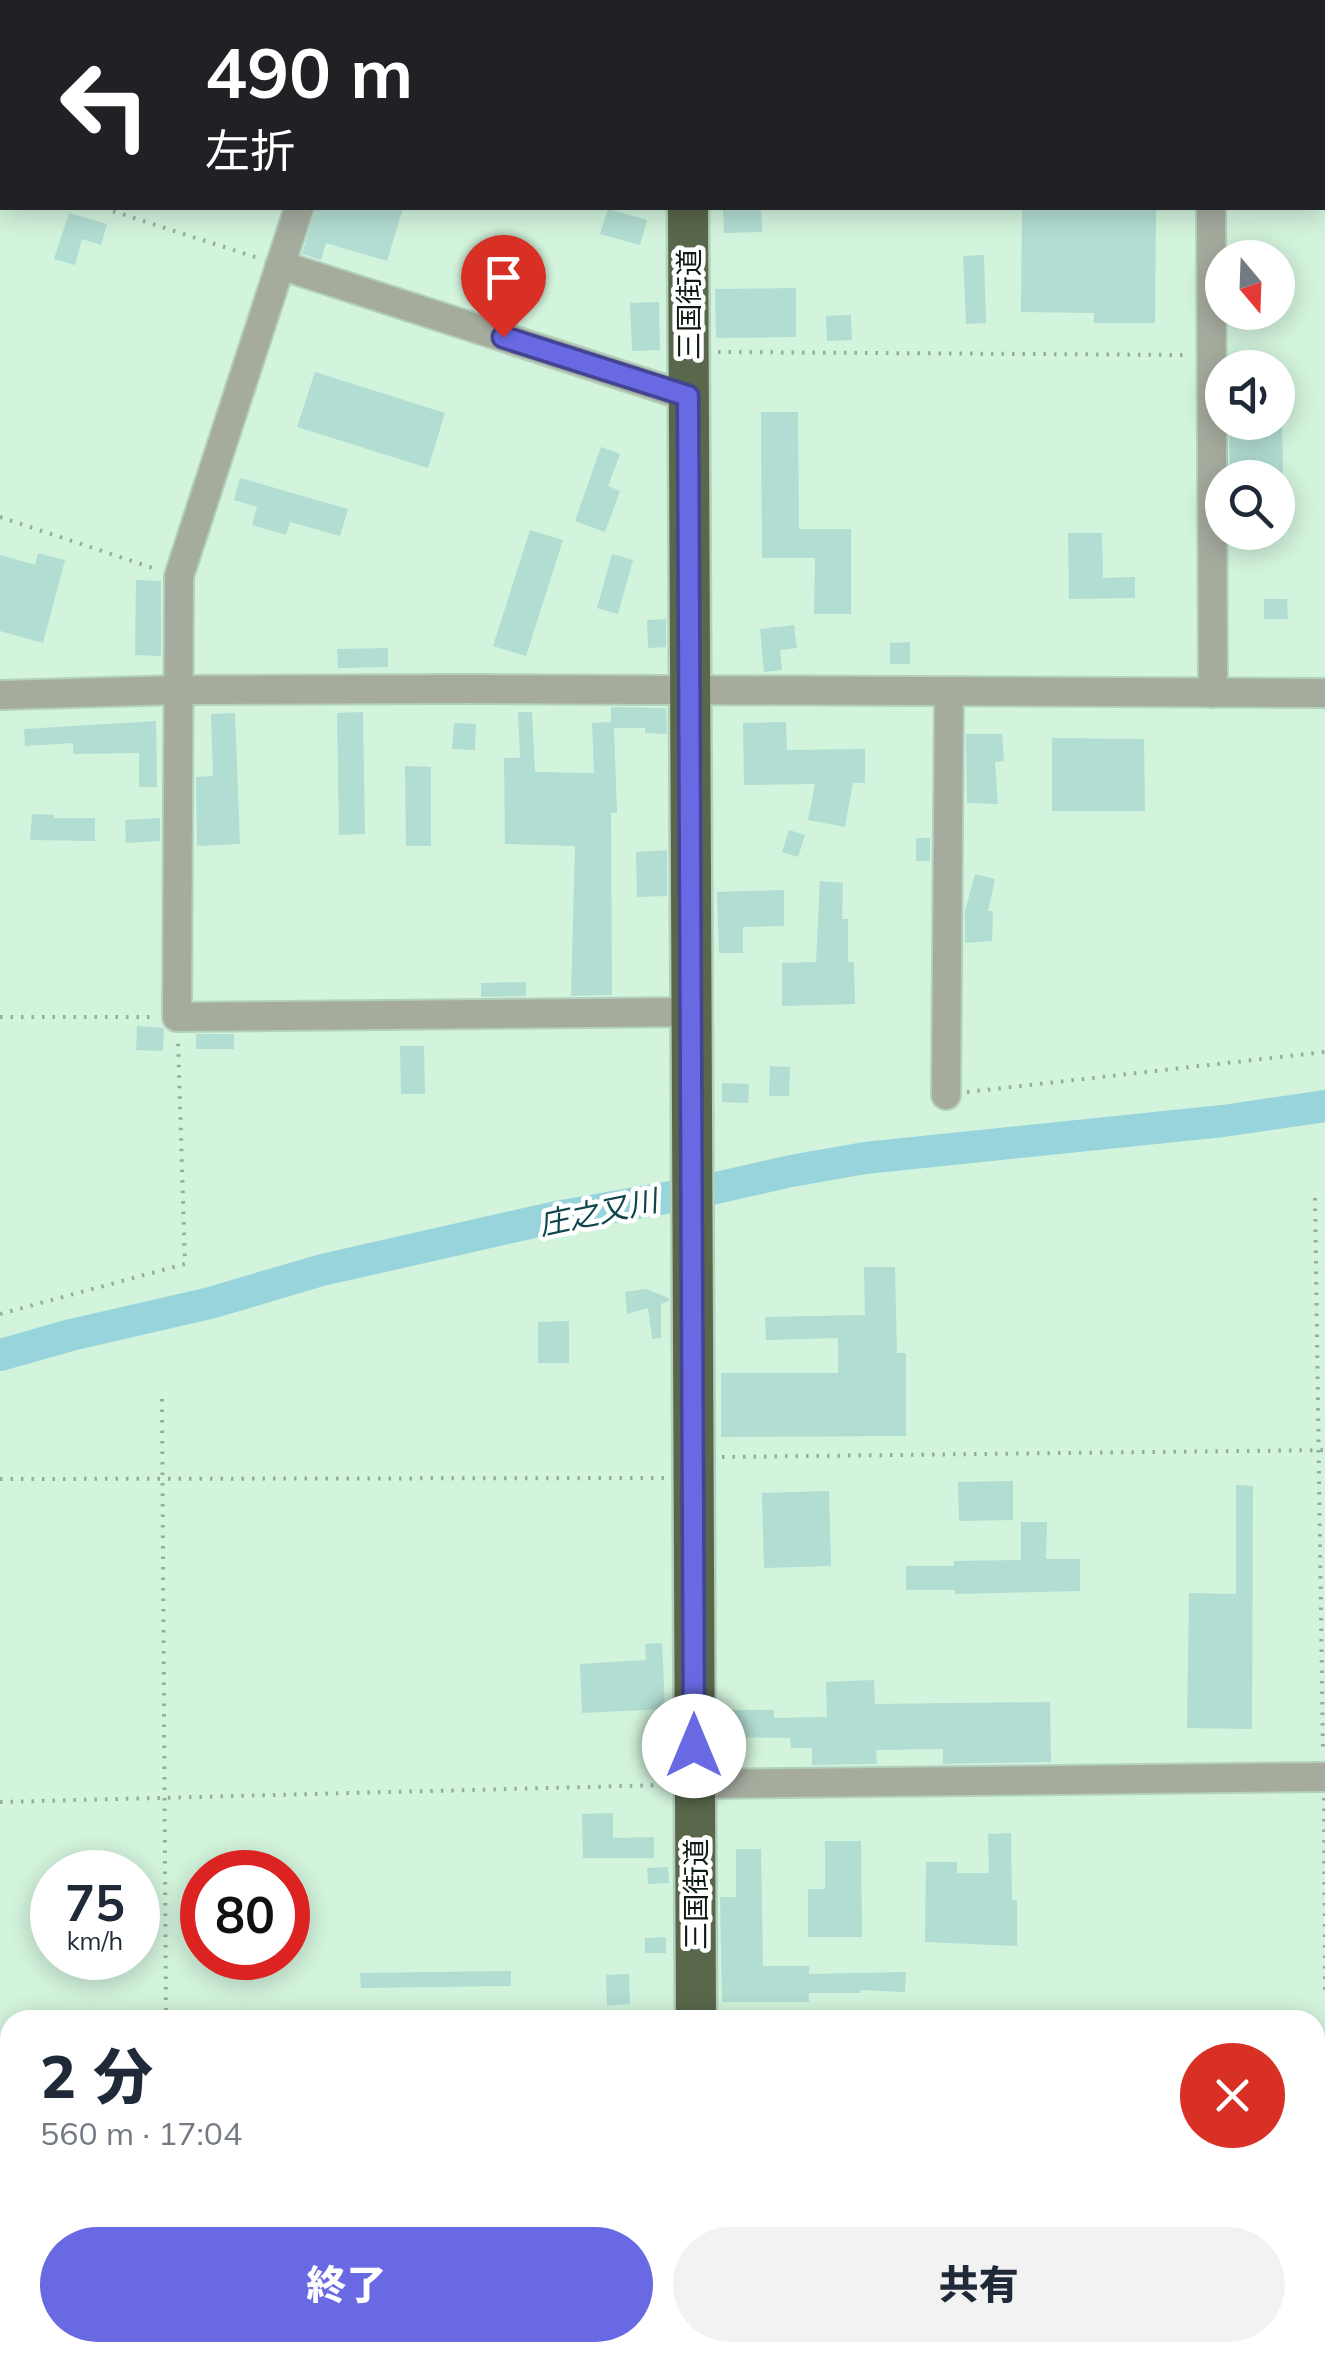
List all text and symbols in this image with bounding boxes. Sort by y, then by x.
text: 490 m [205,28,413,116]
icon: left [40,40,170,170]
text: 左折 [205,122,295,178]
pin [461,235,546,338]
north arrow [1205,240,1295,330]
map controls [1205,240,1295,550]
street label: 三国街道 [671,248,706,360]
icon: arrive [476,250,531,305]
button: sound [1205,350,1295,440]
button: search [1205,460,1295,550]
water label: 庄之又川 [535,1180,664,1243]
position arrow [642,1694,746,1798]
street label: 三国街道 [678,1838,713,1950]
speed limit sign: 80 [180,1850,310,1980]
text: 75 [65,1871,125,1934]
text: km/h [67,1925,123,1956]
text: 2 分 [40,2038,153,2113]
button: close [1180,2043,1285,2148]
text: 560 m · 17:04 [40,2113,242,2153]
button: 終了 [40,2227,653,2342]
button: 共有 [673,2227,1285,2342]

